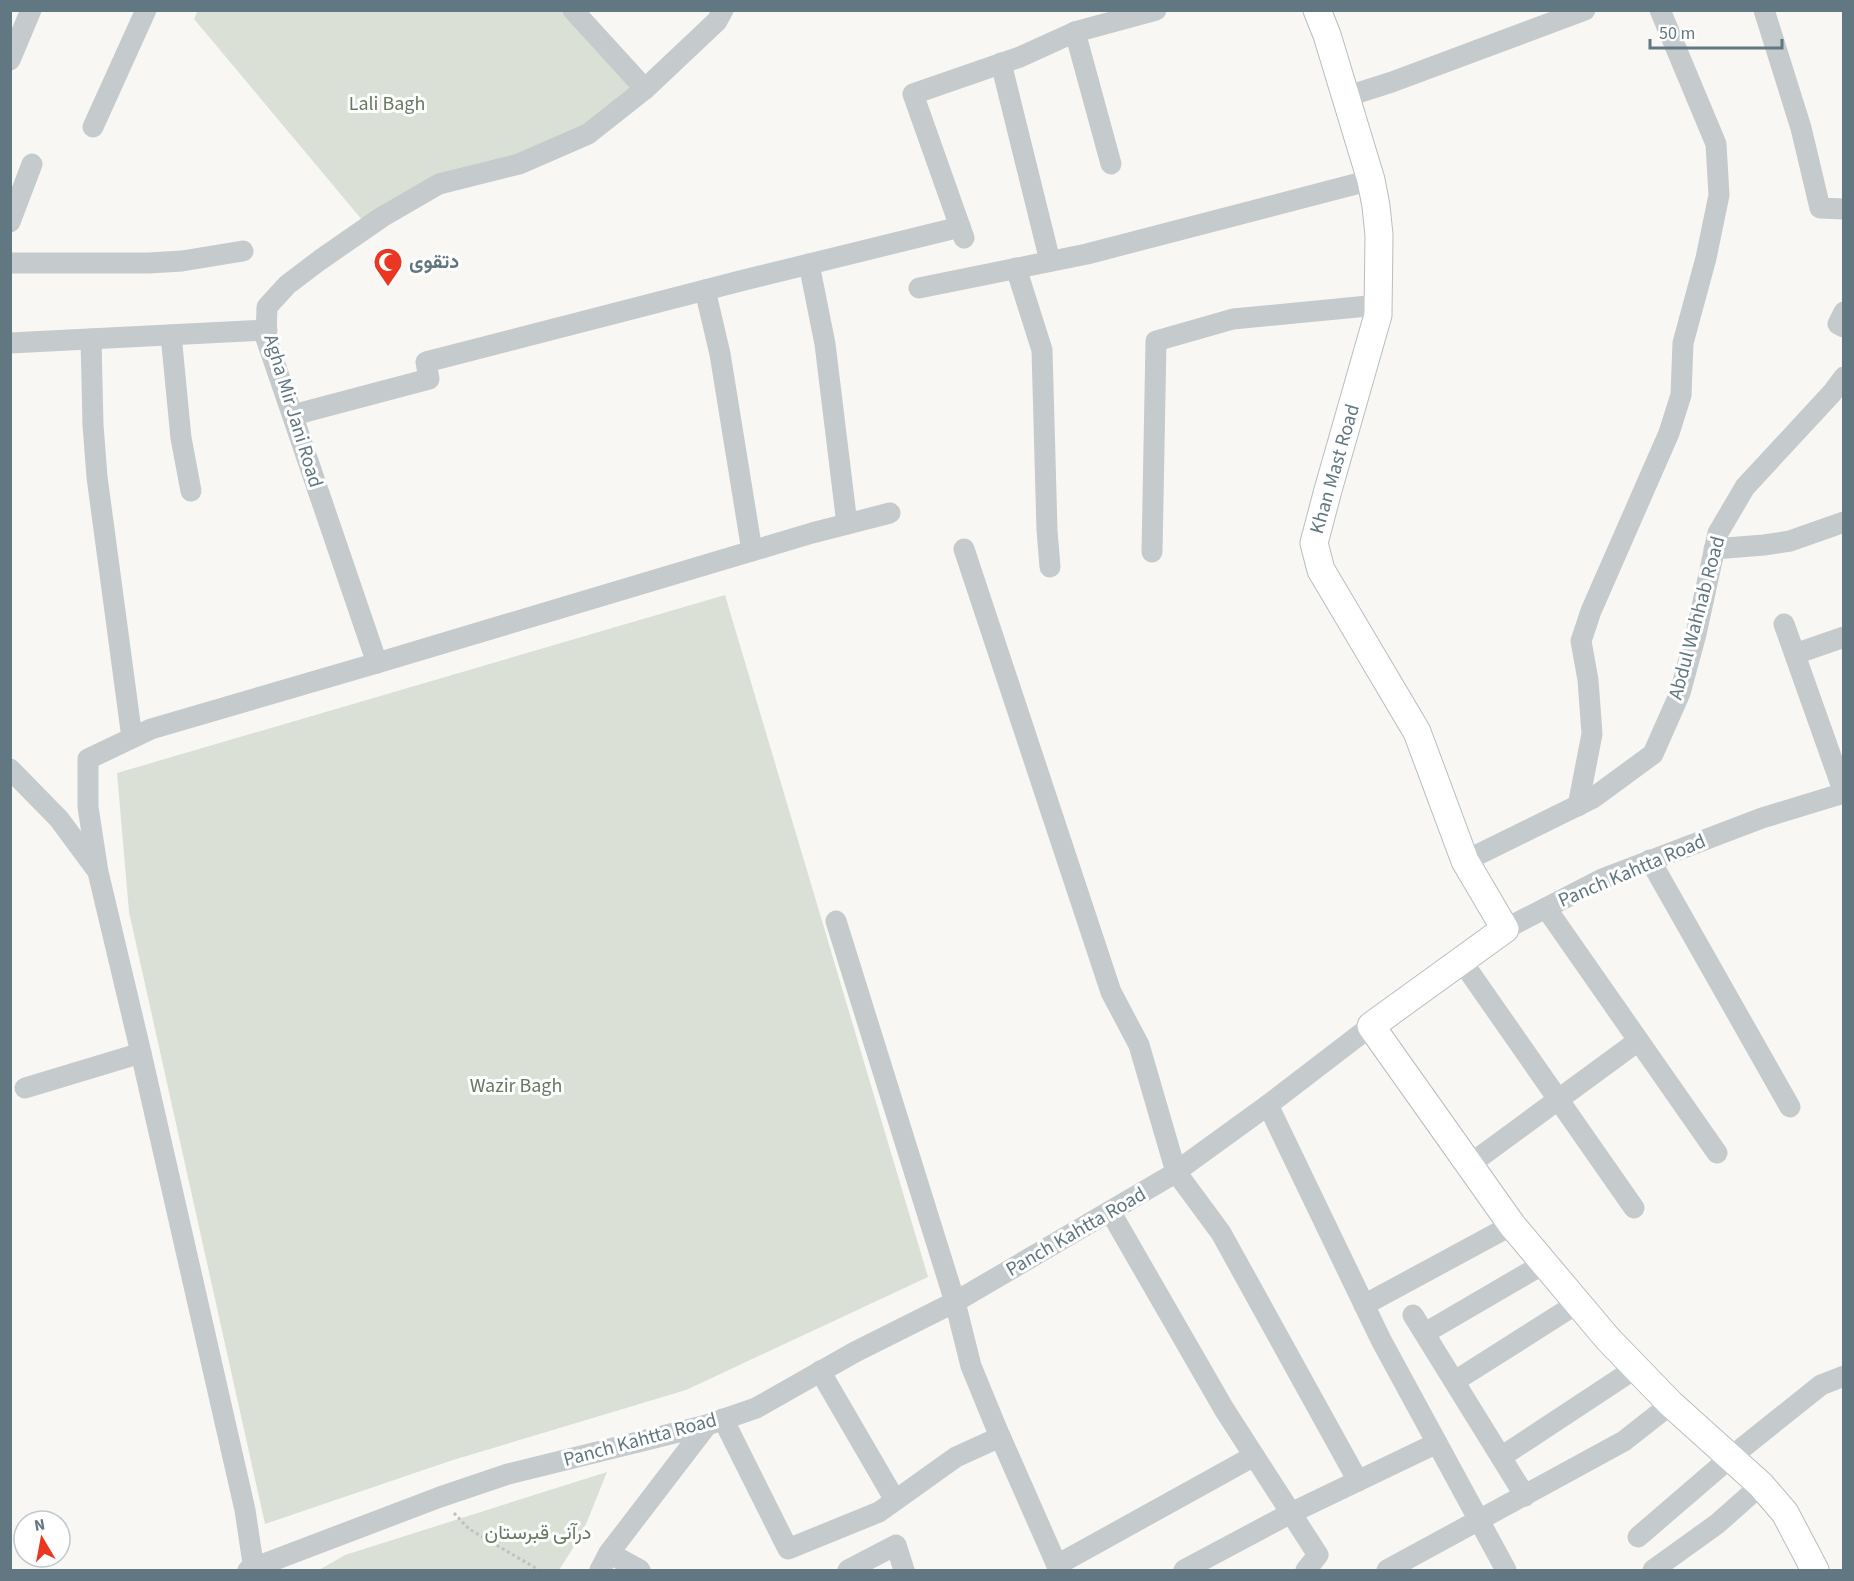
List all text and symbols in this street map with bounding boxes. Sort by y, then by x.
scale bar [1650,12,1782,50]
text: 50 m [1659,21,1695,46]
park label: Lali Bagh [349,90,425,118]
mosque icon: دتقوى [372,246,404,288]
place label: دتقوى [409,248,459,276]
street label: Agha Mir Jani Road [256,331,330,491]
street label: Khan Mast Road [1303,401,1367,537]
street label: Abdul Wahhab Road [1662,533,1732,703]
street label: Panch Kahtta Road [1554,827,1710,915]
park label: Wazir Bagh [470,1072,562,1100]
street label: Panch Kahtta Road [1001,1180,1151,1284]
street label: Panch Kahtta Road [560,1406,720,1474]
north arrow [12,1509,72,1569]
text: N [32,1513,47,1537]
park label: درآنی قبرستان [485,1519,591,1547]

